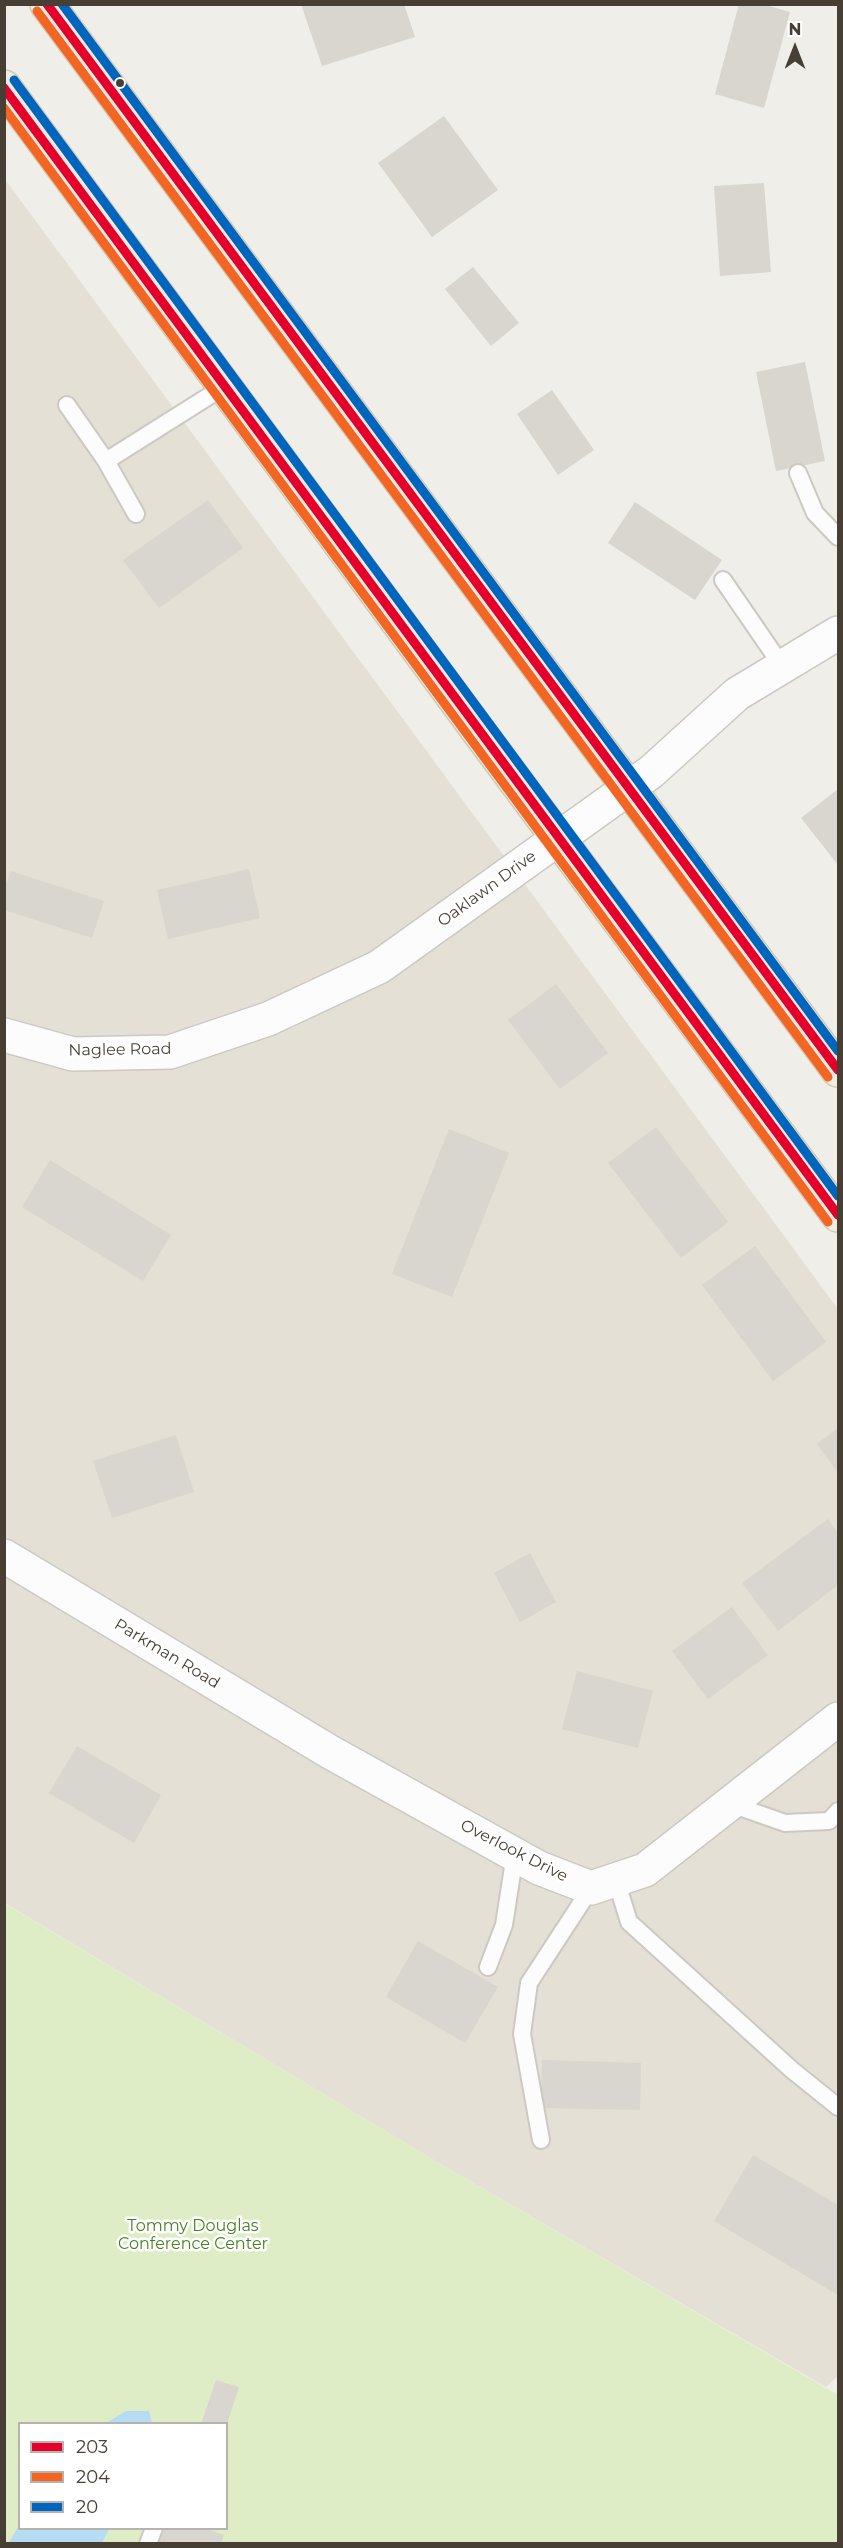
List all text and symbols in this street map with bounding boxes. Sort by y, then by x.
north arrow [765,18,825,78]
text: N [789,20,801,39]
unlabelled marker [114,77,126,89]
street label: Oaklawn Drive [434,847,540,931]
street label: Naglee Road [68,1040,172,1060]
street label: Parkman Road [111,1615,223,1693]
street label: Overlook Drive [457,1816,571,1886]
park label: Tommy Douglas Conference Center [118,2216,268,2254]
legend [18,2422,228,2530]
text: 203 [76,2436,108,2458]
text: 204 [76,2466,110,2488]
text: 20 [76,2496,98,2518]

